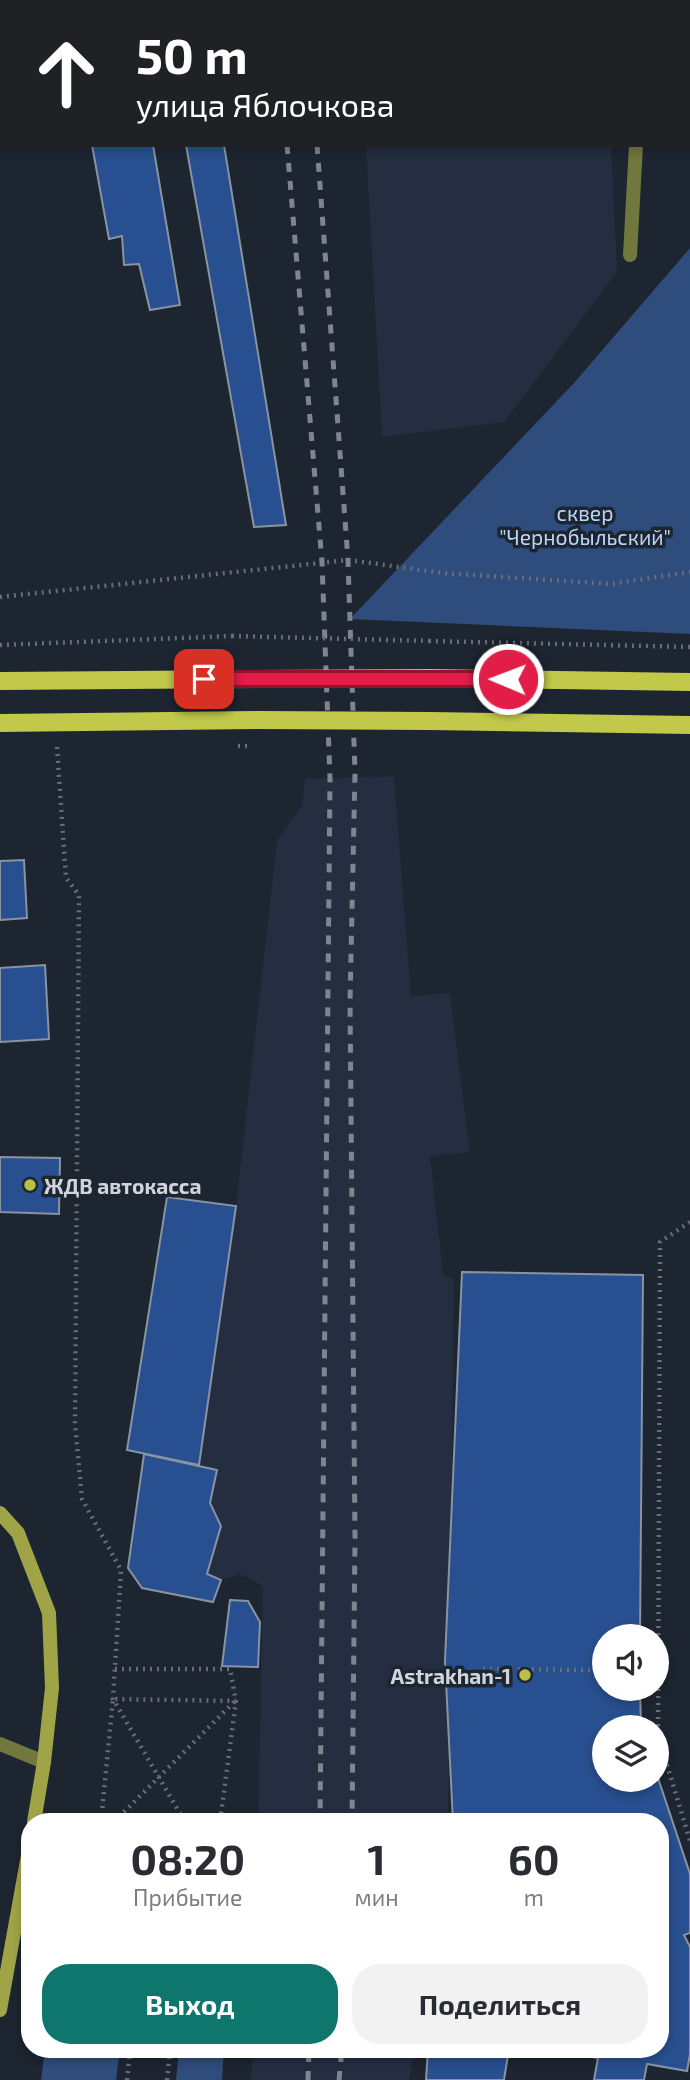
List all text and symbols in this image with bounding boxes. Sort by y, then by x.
text: 50 m [136,25,248,84]
icon: ahead [21,28,112,119]
text: улица Яблочкова [136,85,394,123]
park label: сквер "Чернобыльский" [499,500,671,549]
position arrow [471,642,545,716]
pin [174,649,234,709]
icon: arrive [185,660,223,698]
place label: ЖДВ автокасса [44,1173,202,1198]
marker: ЖДВ автокасса [22,1177,38,1193]
map controls [592,1624,669,1792]
button: sound [592,1624,669,1701]
place label: Astrakhan-1 [391,1663,511,1688]
marker: Astrakhan-1 [517,1667,533,1683]
button: layers [592,1715,669,1792]
text: 08:20 [131,1833,245,1883]
text: 1 [367,1833,386,1883]
text: 60 [508,1833,559,1883]
text: Прибытие [133,1883,242,1911]
text: мин [354,1883,399,1911]
text: m [524,1883,544,1911]
button: Выход [42,1964,338,2044]
button: Поделиться [352,1964,648,2044]

